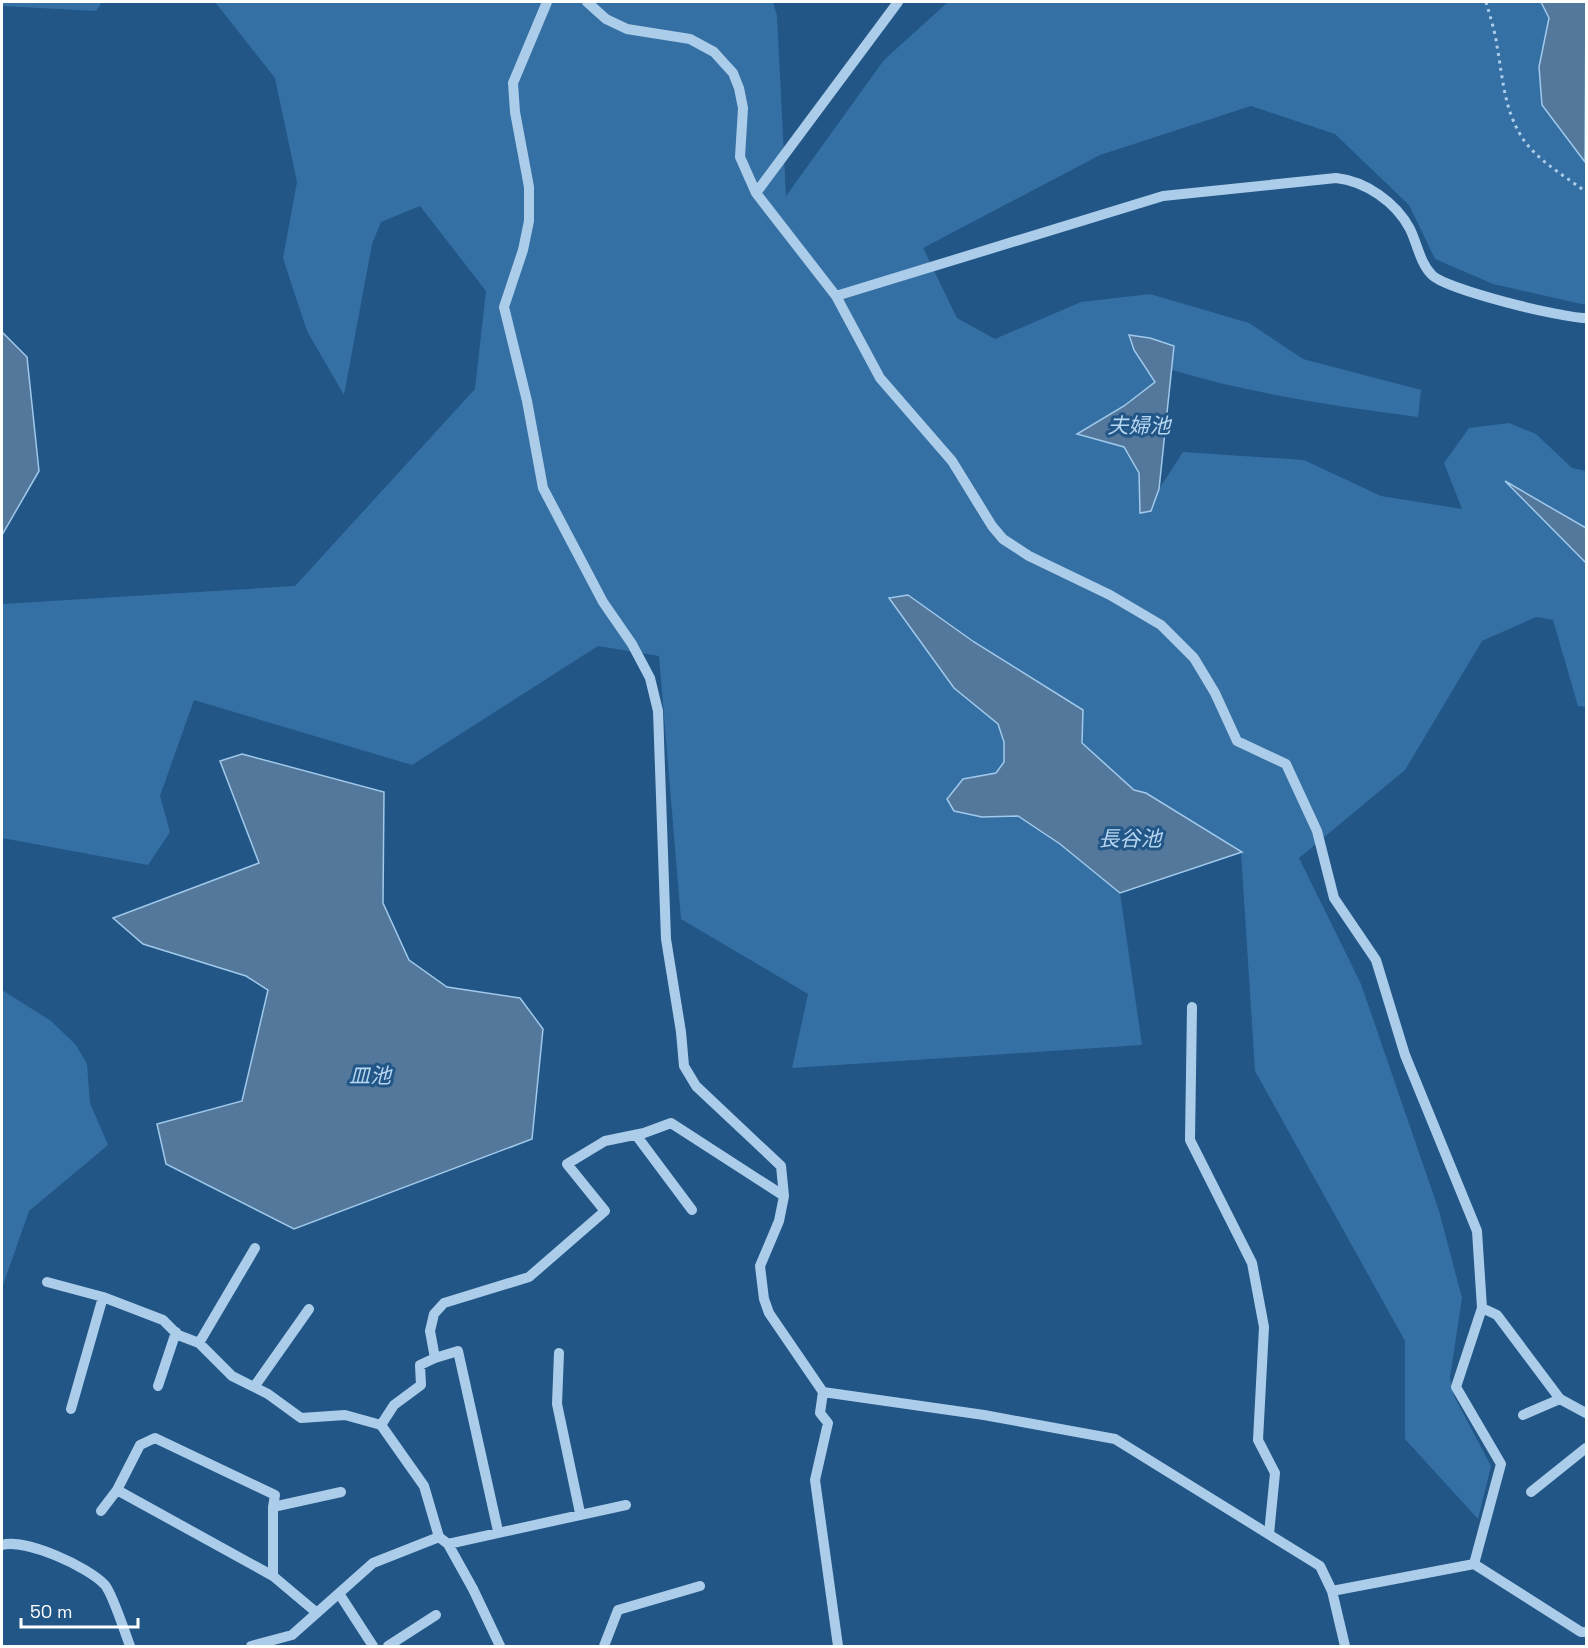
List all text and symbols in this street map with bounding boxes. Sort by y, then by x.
water label: 夫婦池 [1108,412,1172,439]
water label: 長谷池 [1099,825,1163,852]
water label: 皿池 [349,1062,393,1089]
scale bar [21,1591,138,1629]
text: 50 m [30,1600,72,1623]

